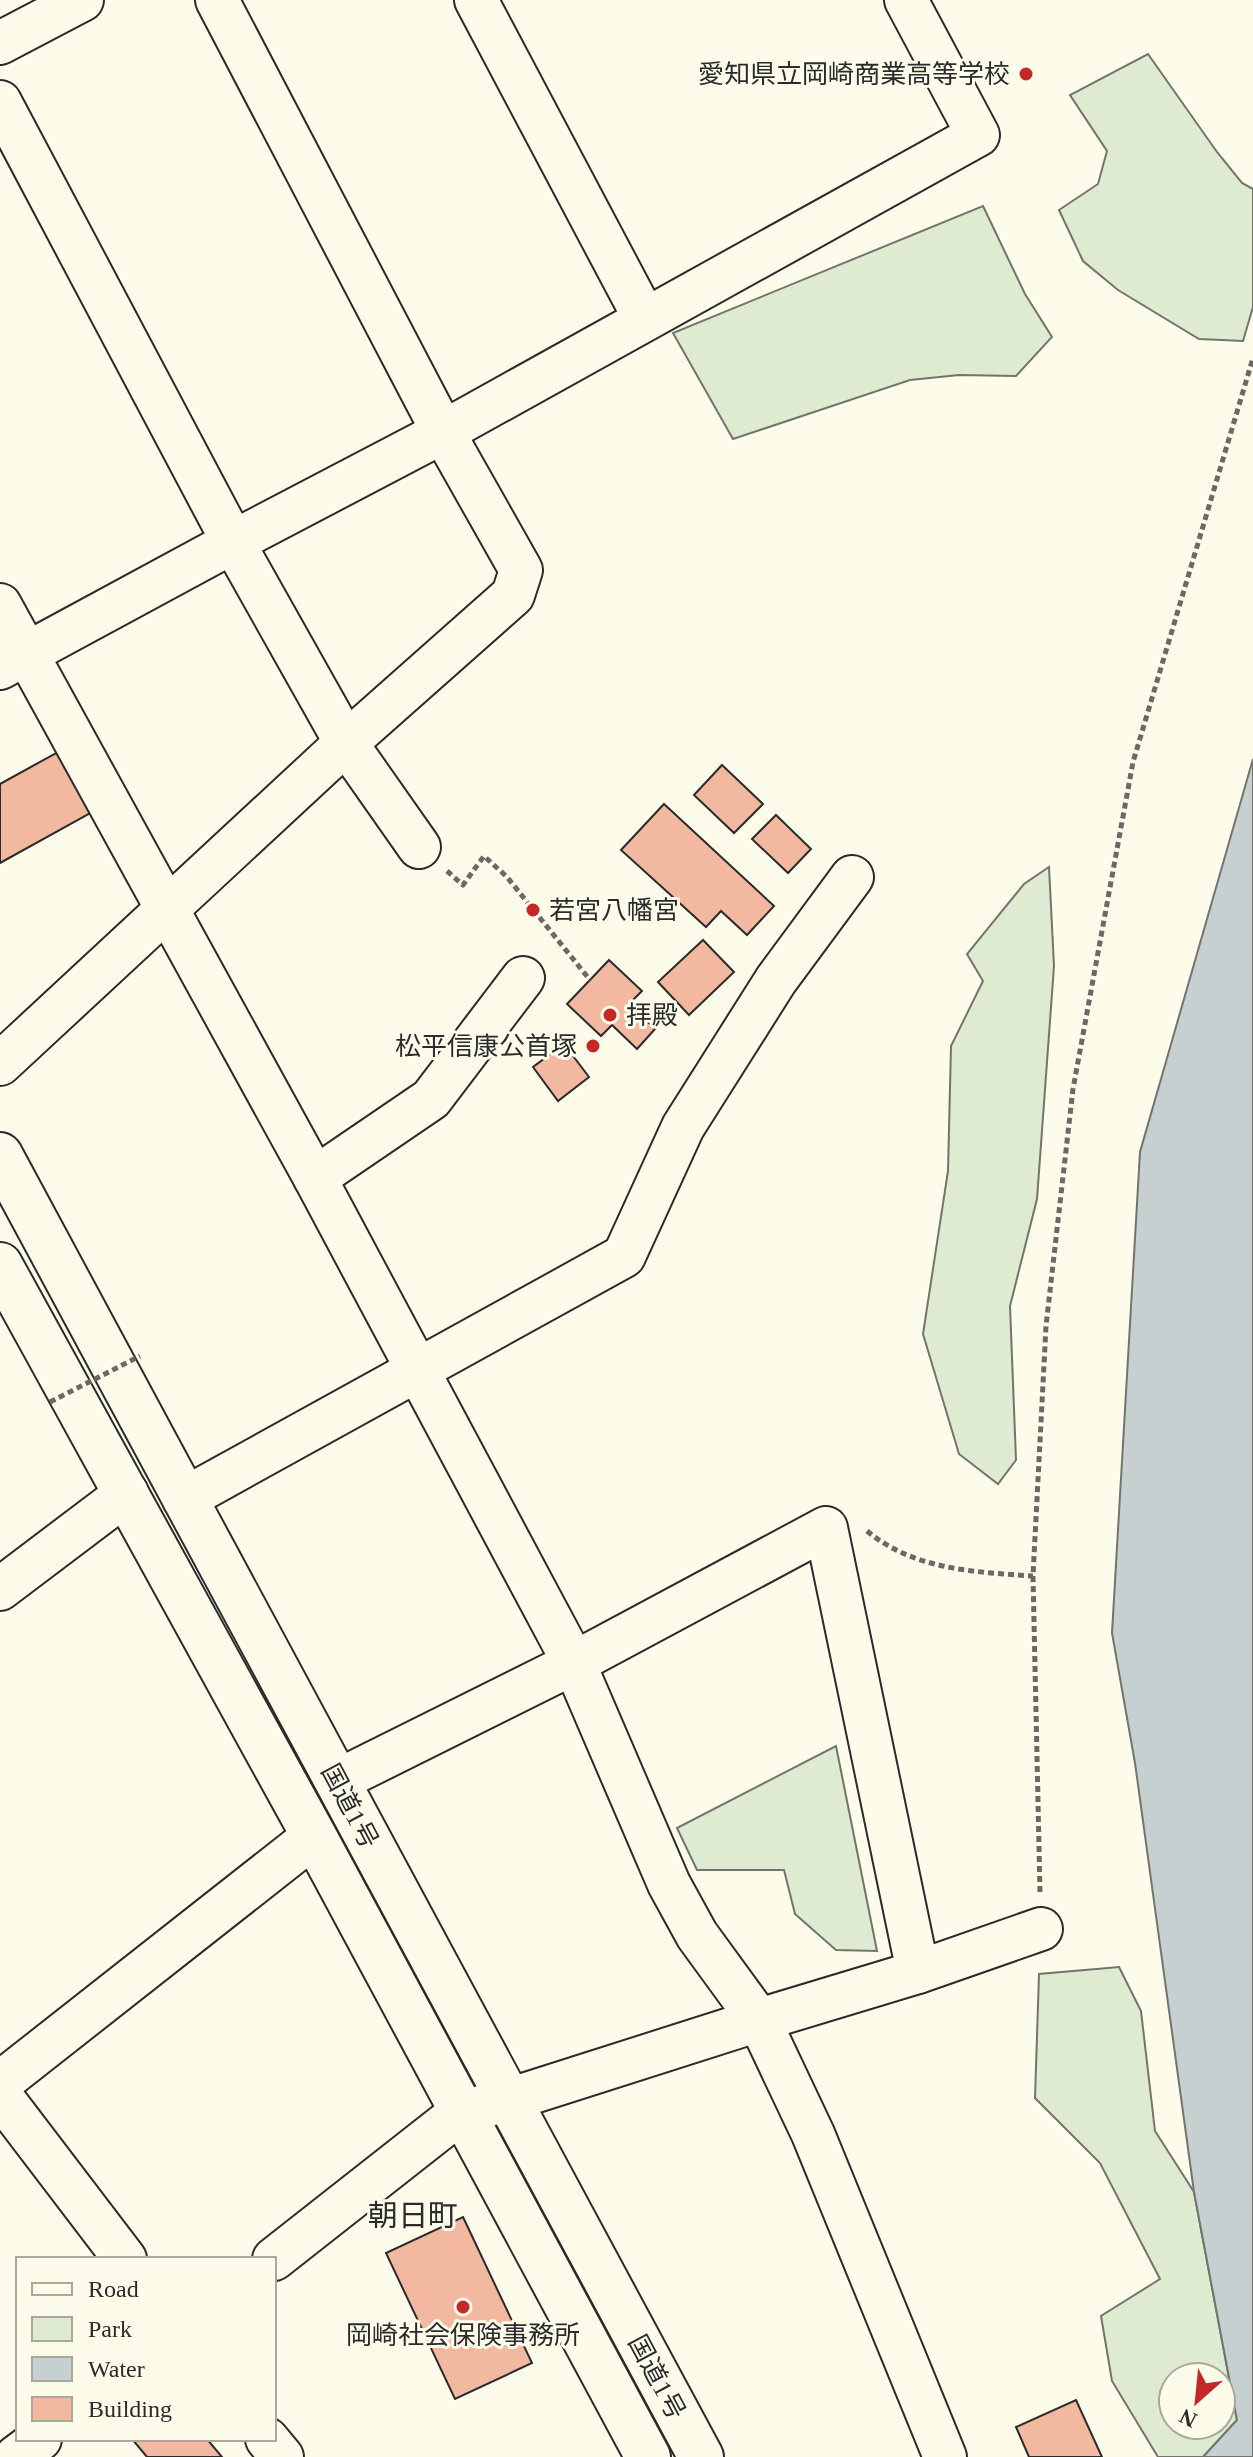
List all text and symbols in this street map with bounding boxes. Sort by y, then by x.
place label: 愛知県立岡崎商業高等学校 [698,60,1010,89]
marker: 愛知県立岡崎商業高等学校 [1017,65,1035,83]
place label: 若宮八幡宮 [549,896,679,925]
marker: 若宮八幡宮 [524,901,542,919]
place label: 拝殿 [626,1001,678,1030]
marker: 拝殿 [601,1006,619,1024]
place label: 松平信康公首塚 [395,1032,577,1061]
marker: 松平信康公首塚 [584,1037,602,1055]
street label: 国道1号 [315,1759,384,1853]
district label: 朝日町 [368,2199,458,2232]
legend [16,2257,276,2441]
text: Road [88,2276,139,2302]
marker: 岡崎社会保険事務所 [454,2298,472,2316]
text: Park [88,2316,132,2342]
place label: 岡崎社会保険事務所 [346,2321,580,2350]
street label: 国道1号 [622,2330,691,2424]
text: Water [88,2356,145,2382]
north arrow [1157,2361,1237,2441]
text: Building [88,2396,172,2422]
text: N [1175,2404,1201,2433]

